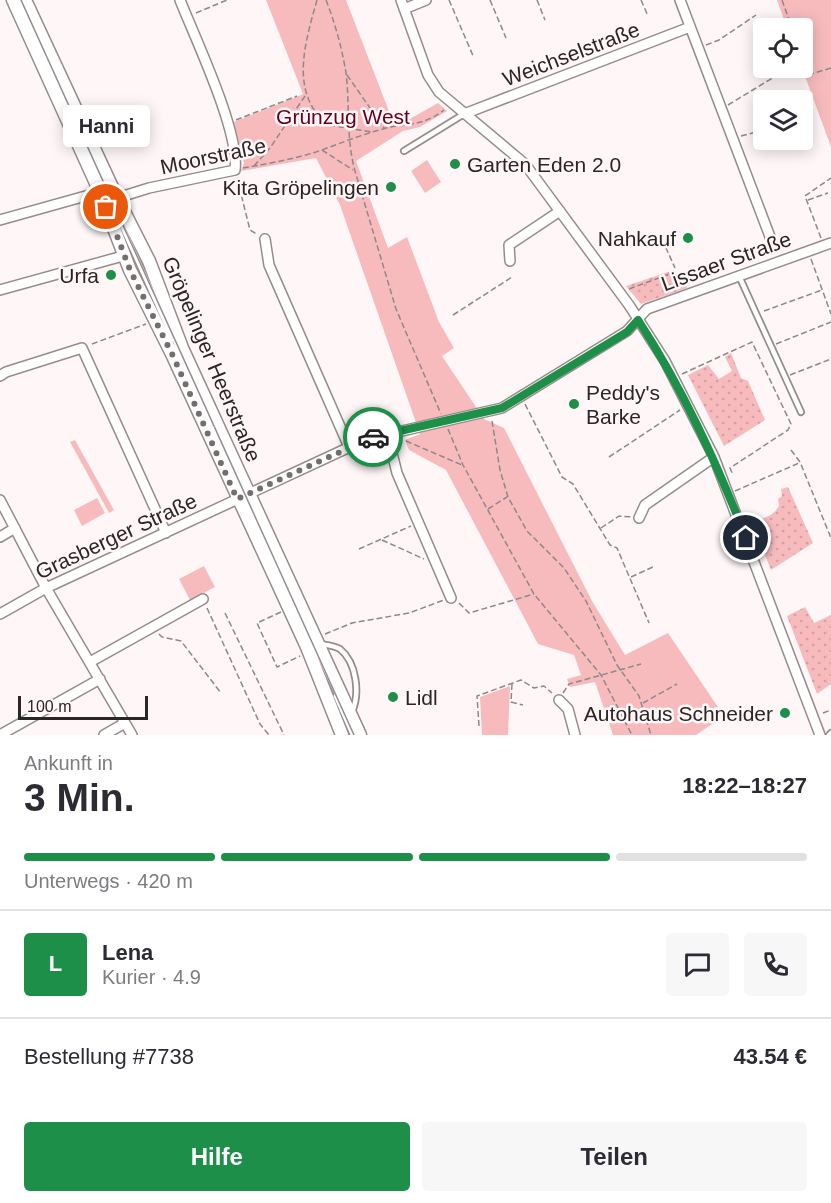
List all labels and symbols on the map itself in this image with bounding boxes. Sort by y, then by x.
street label: Weichselstraße [500,17,642,91]
callout: Hanni [63,105,150,147]
park label: Grünzug West [276,105,410,128]
street label: Moorstraße [158,134,268,178]
place label: Garten Eden 2.0 [467,153,621,176]
marker: Garten Eden 2.0 [448,157,462,171]
place label: Kita Gröpelingen [223,176,379,199]
marker: Kita Gröpelingen [384,180,398,194]
pin [80,181,131,232]
place label: Nahkauf [598,227,676,250]
street label: Lissaer Straße [658,227,794,295]
marker: Nahkauf [681,231,695,245]
street label: Gröpelinger Heerstraße [158,253,266,465]
place label: Urfa [59,264,99,287]
marker: Urfa [104,268,118,282]
place label: Peddy's Barke [586,381,660,428]
marker: Peddy's Barke [567,397,581,411]
courier [343,407,403,467]
street label: Grasberger Straße [32,489,200,583]
pin [720,512,771,563]
place label: Lidl [405,686,438,709]
marker: Lidl [386,690,400,704]
scale bar [18,693,148,720]
place label: Autohaus Schneider [584,702,773,725]
marker: Autohaus Schneider [778,706,792,720]

